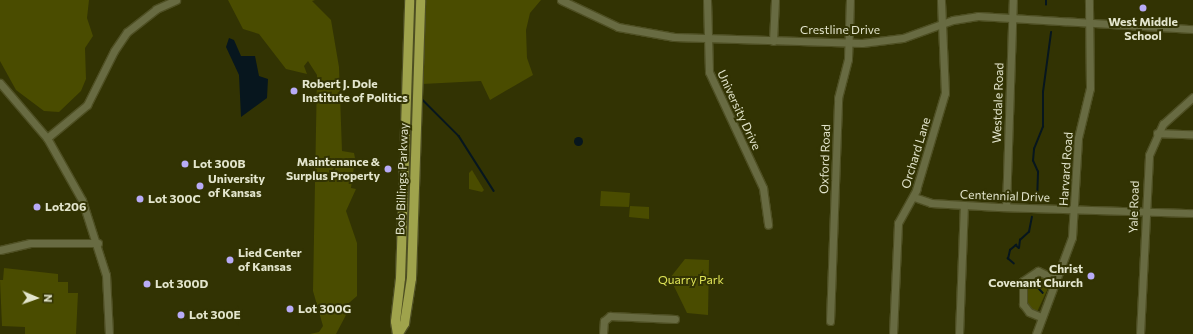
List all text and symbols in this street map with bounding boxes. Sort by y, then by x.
marker: West Middle School [1138,3,1148,13]
place label: West Middle School [1108,15,1178,43]
street label: Crestline Drive [800,23,880,37]
street label: Westdale Road [989,62,1007,144]
street label: University Drive [714,68,764,152]
place label: Robert J. Dole Institute of Politics [302,77,408,105]
marker: Robert J. Dole Institute of Politics [289,86,299,96]
street label: Orchard Lane [898,116,934,190]
street label: Bob Billings Parkway [393,123,411,235]
street label: Oxford Road [817,124,833,194]
street label: Harvard Road [1056,131,1076,207]
place label: Maintenance & Surplus Property [286,155,380,183]
place label: Lot 300B [193,157,245,171]
marker: Lot 300B [180,159,190,169]
marker: Maintenance & Surplus Property [383,164,393,174]
place label: University of Kansas [208,172,265,200]
street label: Yale Road [1126,180,1142,234]
marker: University of Kansas [195,181,205,191]
street label: Centennial Drive [960,187,1050,205]
place label: Lot 300C [148,192,201,206]
marker: Lot 300C [135,194,145,204]
place label: Lot206 [45,200,86,214]
marker: Lot206 [32,202,42,212]
place label: Lied Center of Kansas [238,246,302,274]
marker: Lied Center of Kansas [225,255,235,265]
place label: Christ Covenant Church [988,262,1083,290]
marker: Christ Covenant Church [1086,271,1096,281]
park label: Quarry Park [658,273,724,287]
place label: Lot 300D [155,277,208,291]
north arrow [16,278,56,318]
marker: Lot 300D [142,279,152,289]
text: N [42,294,55,303]
place label: Lot 300G [298,302,351,316]
marker: Lot 300G [285,304,295,314]
place label: Lot 300E [189,308,241,322]
marker: Lot 300E [176,310,186,320]

